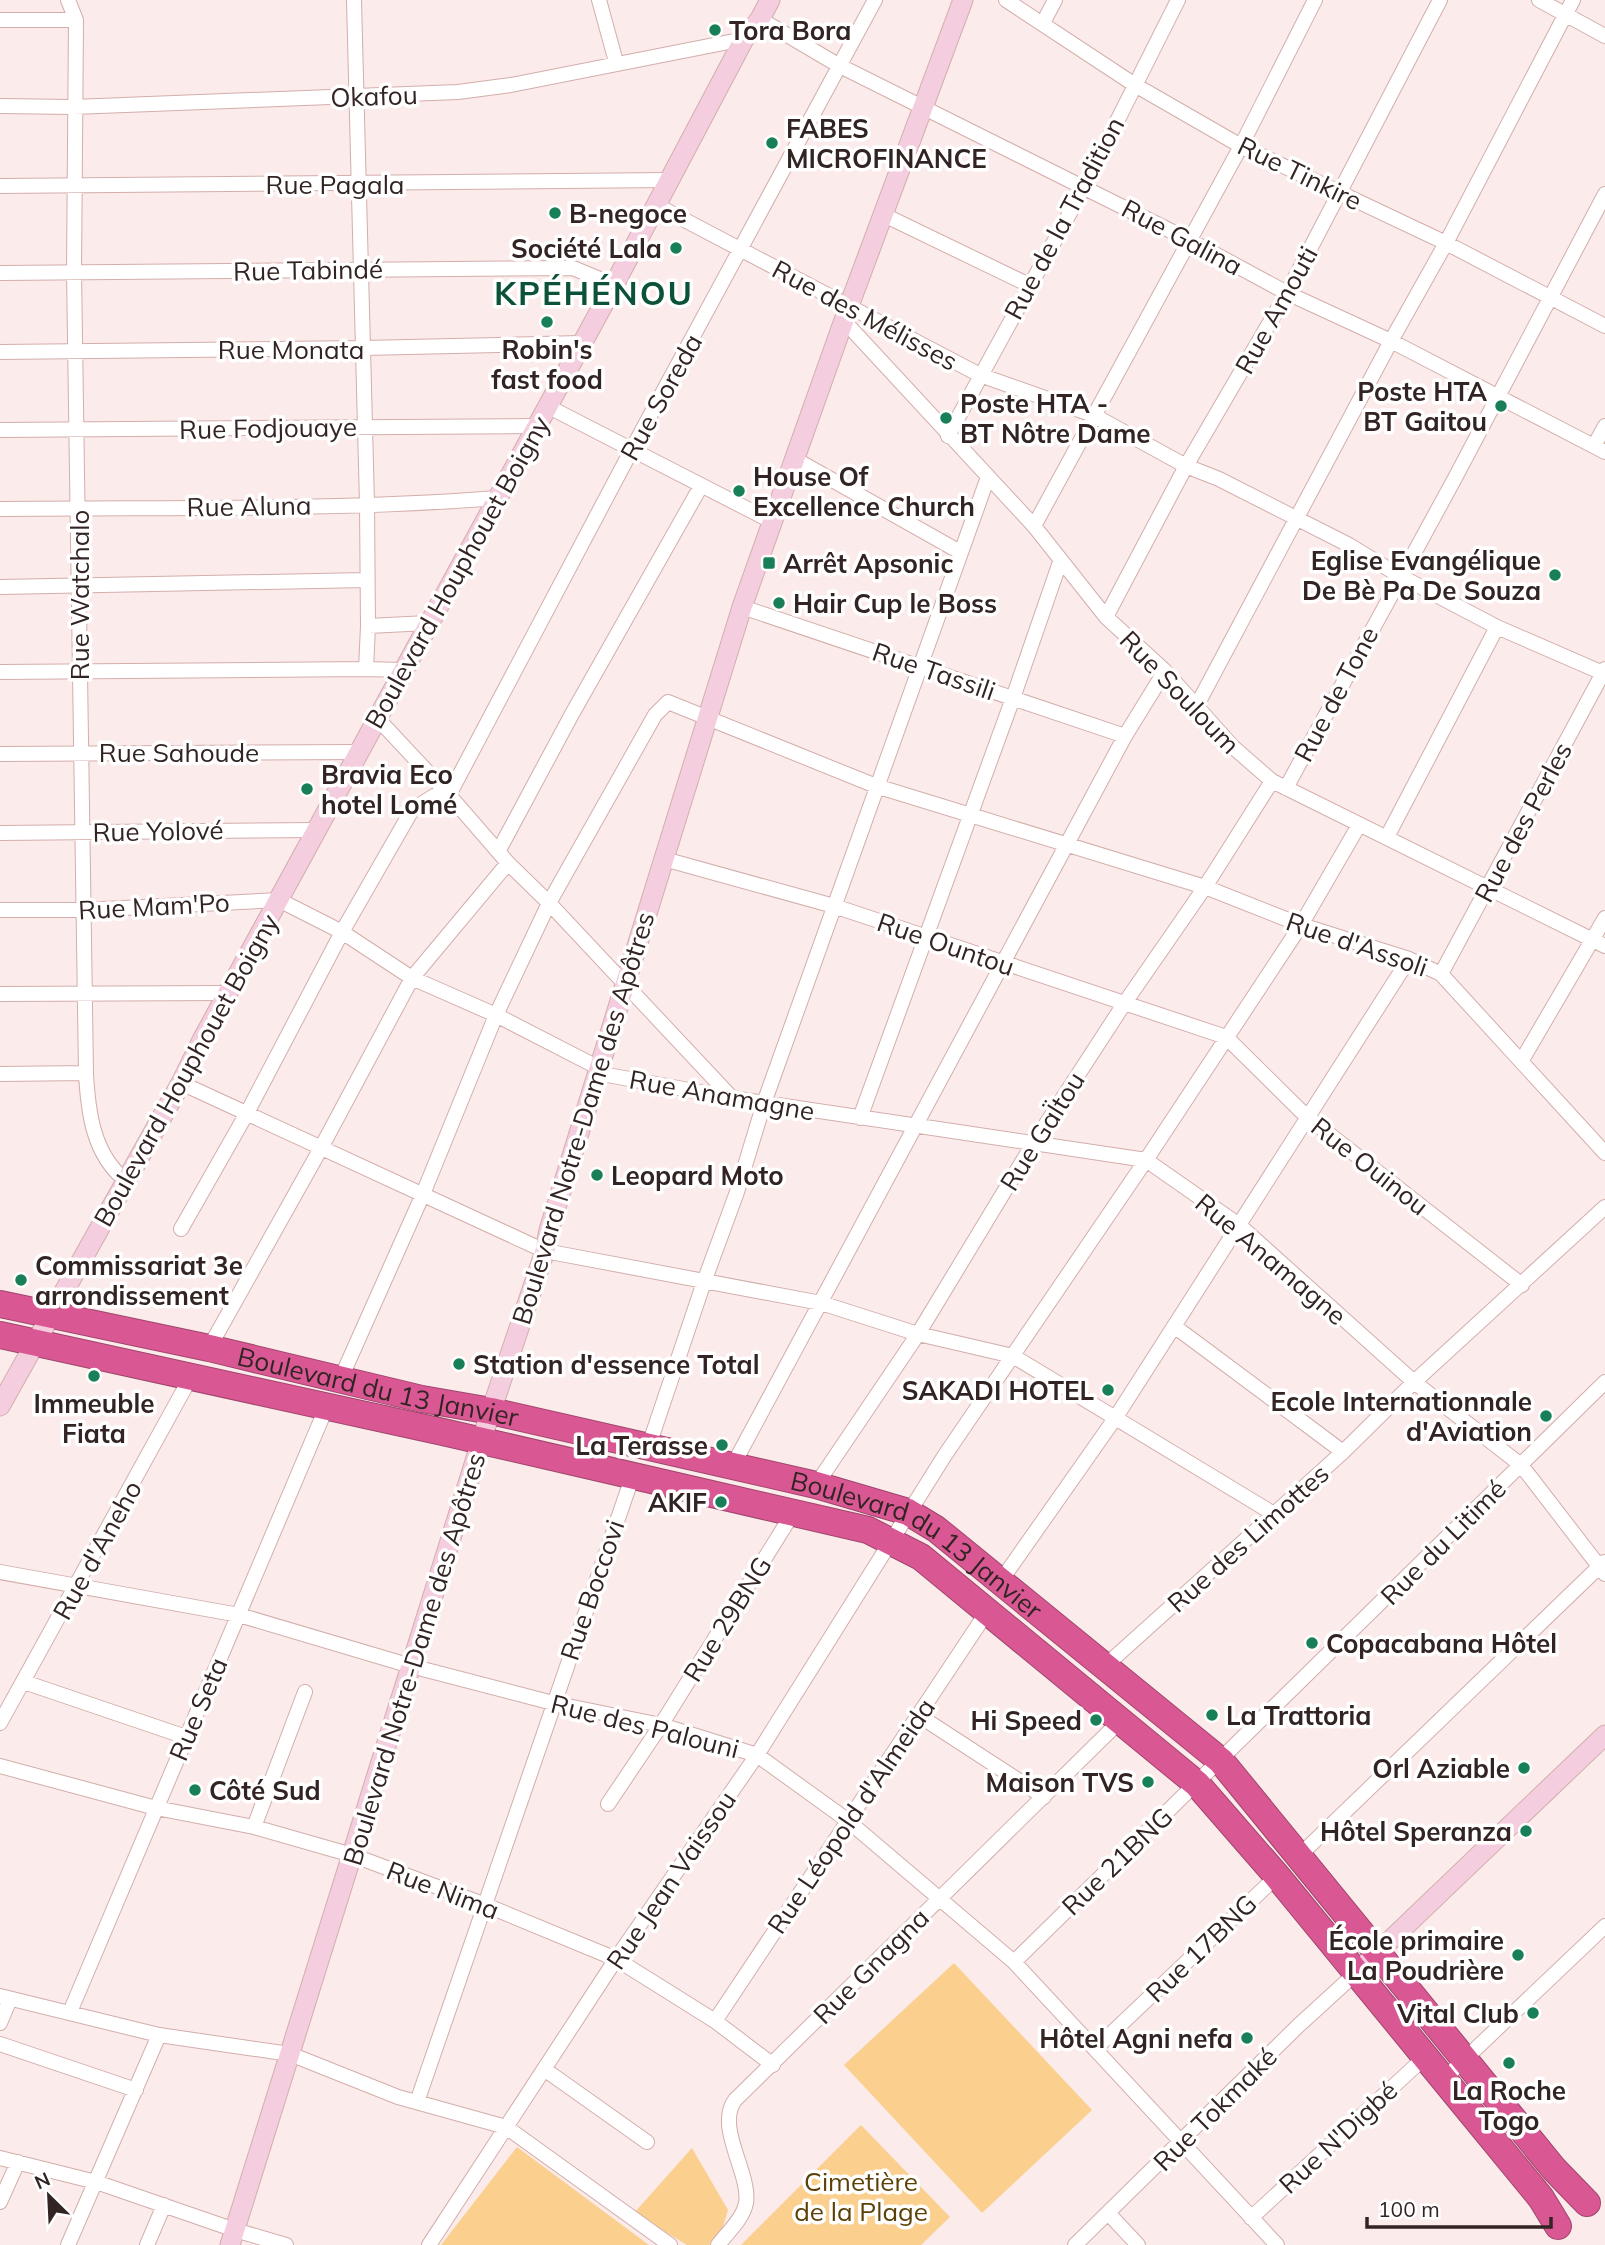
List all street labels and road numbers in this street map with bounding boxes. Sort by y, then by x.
street label: Okafou [330,78,418,114]
street label: Rue de la Tradition [997,111,1131,325]
street label: Rue Tinkire [1233,129,1367,217]
street label: Rue Pagala [266,168,404,201]
street label: Rue Galina [1116,192,1248,282]
street label: Rue Amouti [1227,240,1325,380]
street label: Rue Tabindé [233,252,383,288]
street label: Rue des Mélisses [767,252,963,378]
street label: Rue Soreda [613,328,709,466]
street label: Rue Monata [218,333,364,366]
street label: Rue Fodjouaye [179,410,357,446]
street label: Boulevard Houphouet Boigny [357,410,557,734]
street label: Rue Aluna [186,488,312,524]
street label: Rue Watchalo [63,510,96,680]
street label: Rue de Tone [1287,621,1385,767]
street label: Rue Souloum [1113,623,1247,761]
street label: Rue Tassili [868,635,1000,707]
street label: Rue Sahoude [99,736,259,769]
street label: Rue des Perles [1467,736,1579,908]
street label: Rue Yolové [92,813,224,849]
street label: Rue Mam'Po [77,886,231,926]
street label: Rue d'Assoli [1282,904,1432,984]
street label: Rue Ountou [873,905,1019,983]
street label: Boulevard Houphouet Boigny [86,908,286,1232]
street label: Boulevard Notre-Dame des Apôtres [504,908,662,1328]
street label: Rue Anamagne [627,1062,817,1128]
street label: Rue GaÏtou [992,1065,1092,1197]
street label: Rue Ouinou [1305,1110,1435,1222]
street label: Rue Anamagne [1189,1186,1353,1332]
street label: Boulevard du 13 Janvier [234,1339,522,1433]
street label: Boulevard Notre-Dame des Apôtres [335,1449,493,1869]
street label: Rue des Limottes [1160,1457,1336,1619]
street label: Boulevard du 13 Janvier [788,1463,1050,1626]
street label: Rue du Litimé [1373,1472,1513,1612]
street label: Rue d'Aneho [45,1475,149,1625]
street label: Rue Boccovi [553,1515,631,1665]
street label: Rue 29BNG [676,1550,778,1688]
street label: Rue Seta [162,1652,234,1766]
street label: Rue des Palouni [548,1687,742,1765]
street label: Rue Léopold d'Almeida [760,1692,942,1940]
street label: Rue Jean Vaissou [599,1784,743,1976]
street label: Rue 21BNG [1055,1800,1179,1922]
street label: Rue Nima [382,1853,504,1927]
street label: Rue 17BNG [1139,1887,1263,2009]
street label: Rue Gnagna [806,1901,936,2031]
street label: Rue Tokmaké [1146,2040,1284,2178]
street label: Rue N'Digbé [1272,2074,1404,2200]

